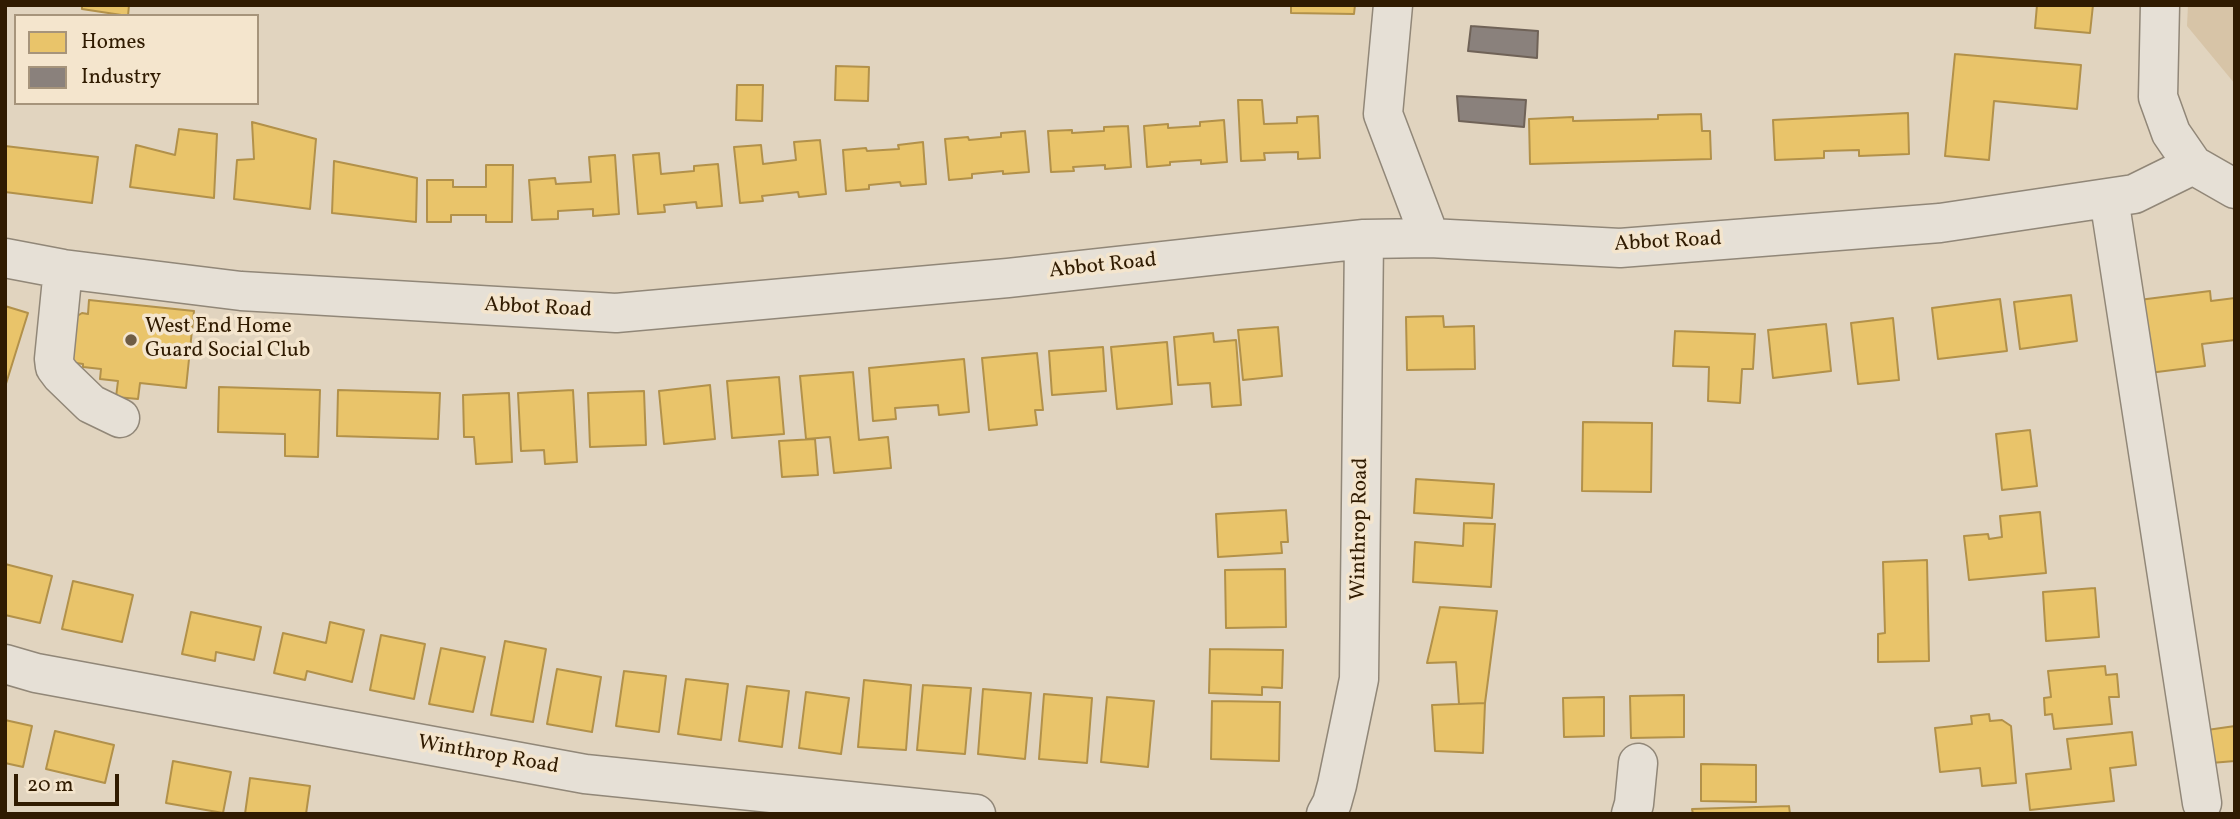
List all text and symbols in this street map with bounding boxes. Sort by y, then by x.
legend [14,14,259,105]
text: Homes [81,28,146,57]
text: Industry [81,63,161,92]
street label: Abbot Road [1614,228,1722,258]
street label: Abbot Road [1048,249,1158,285]
street label: Abbot Road [484,294,592,324]
place label: West End Home Guard Social Club [145,315,310,365]
marker: West End Home Guard Social Club [123,332,139,348]
street label: Winthrop Road [1347,457,1375,601]
street label: Winthrop Road [415,731,561,781]
scale bar [18,760,122,804]
text: 20 m [27,771,73,800]

